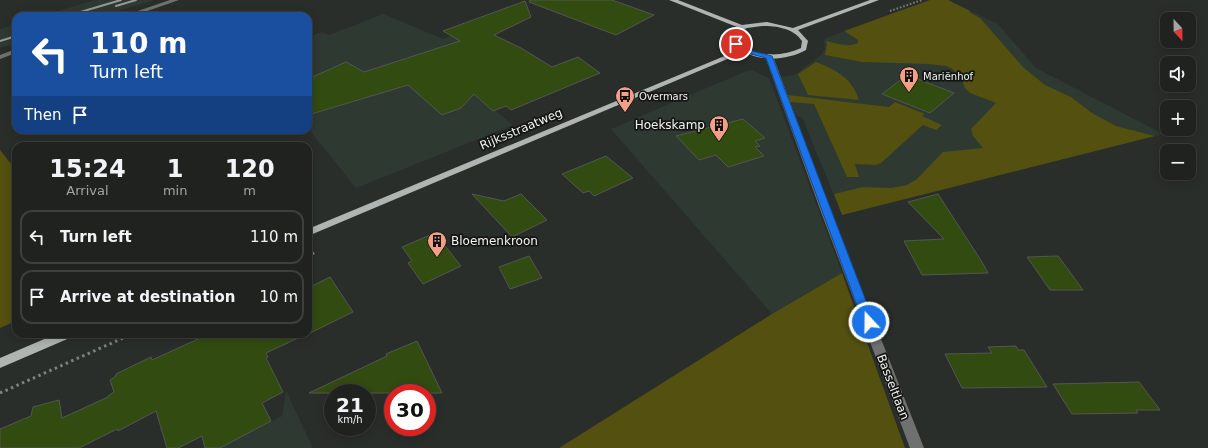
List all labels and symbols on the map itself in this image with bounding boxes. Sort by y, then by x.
north arrow [1160,12,1196,48]
pin [719,27,753,61]
building icon: Mariënhof [898,65,920,93]
place label: Mariënhof [923,71,974,82]
bus stop icon: Overmars [614,85,636,113]
place label: Overmars [639,91,688,102]
street label: Rijksstraatweg [478,105,564,153]
building icon: Hoekskamp [708,114,730,142]
place label: Hoekskamp [635,118,705,132]
building icon: Bloemenkroon [426,230,448,258]
place label: Bloemenkroon [451,234,538,248]
position arrow [848,301,890,343]
street label: Basseltlaan [874,352,912,422]
speed limit sign: 30 [384,384,436,436]

